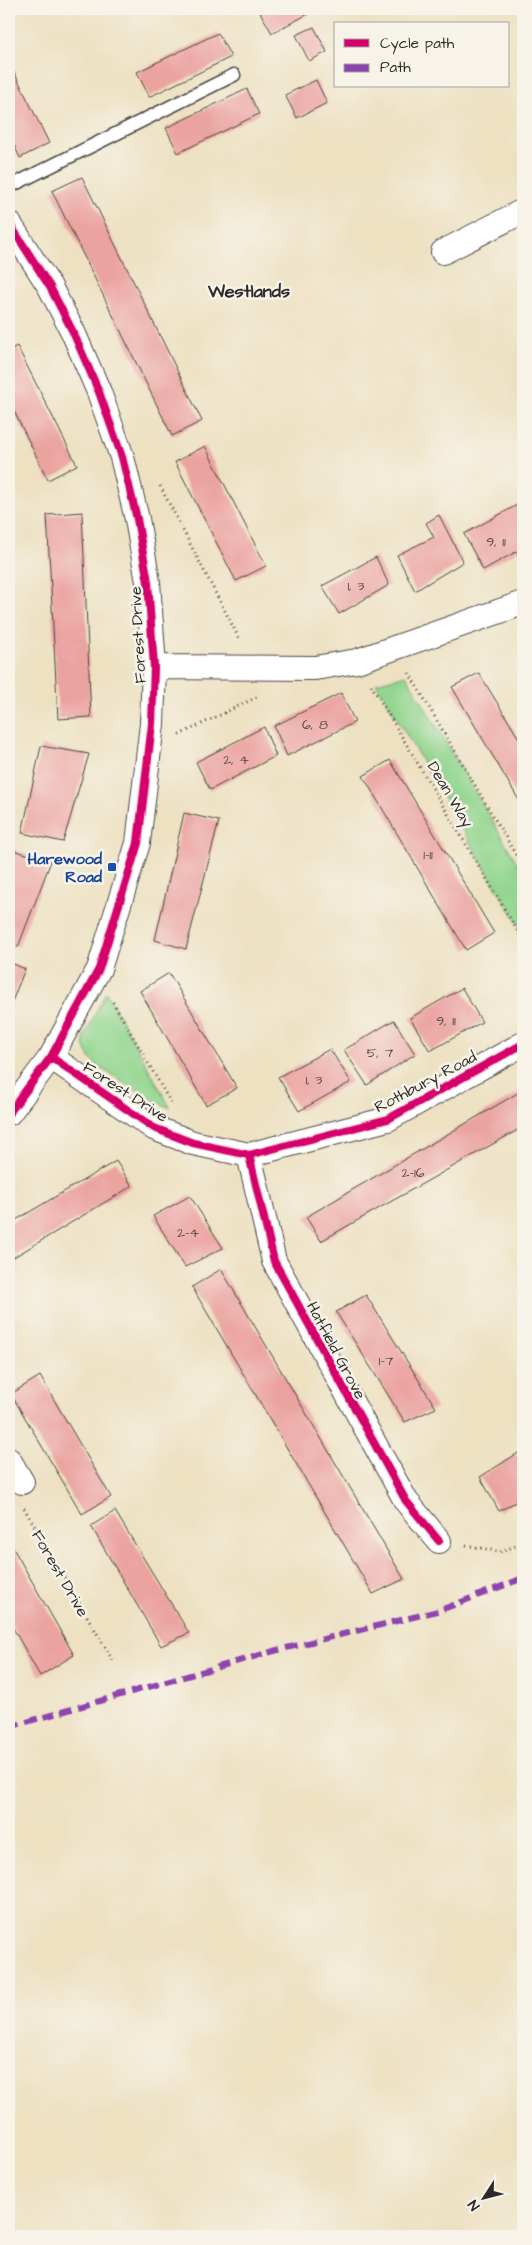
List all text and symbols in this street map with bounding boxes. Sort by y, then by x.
legend [334,22,510,88]
text: Cycle path [380,33,455,55]
text: Path [380,57,411,78]
district label: Westlands [207,279,290,304]
house number: 9, 11 [486,532,506,552]
house number: 1, 3 [347,576,365,596]
street label: Forest Drive [124,586,152,684]
house number: 6, 8 [302,715,328,735]
house number: 2, 4 [223,750,249,770]
street label: Dean Way [421,757,479,832]
house number: 1-11 [423,845,433,865]
place label: Harewood Road [28,848,103,888]
marker: Harewood Road [106,861,118,873]
house number: 9, 11 [436,1011,456,1031]
house number: 5, 7 [367,1043,394,1063]
street label: Rothbury Road [371,1046,481,1119]
street label: Forest Drive [79,1056,172,1128]
house number: 1, 3 [305,1070,323,1090]
house number: 2-16 [402,1163,425,1183]
house number: 2-4 [177,1223,199,1243]
street label: Hatfield Grove [301,1298,371,1404]
house number: 1-7 [379,1351,394,1371]
street label: Forest Drive [26,1526,94,1621]
north arrow [460,2172,510,2222]
text: N [463,2195,485,2214]

